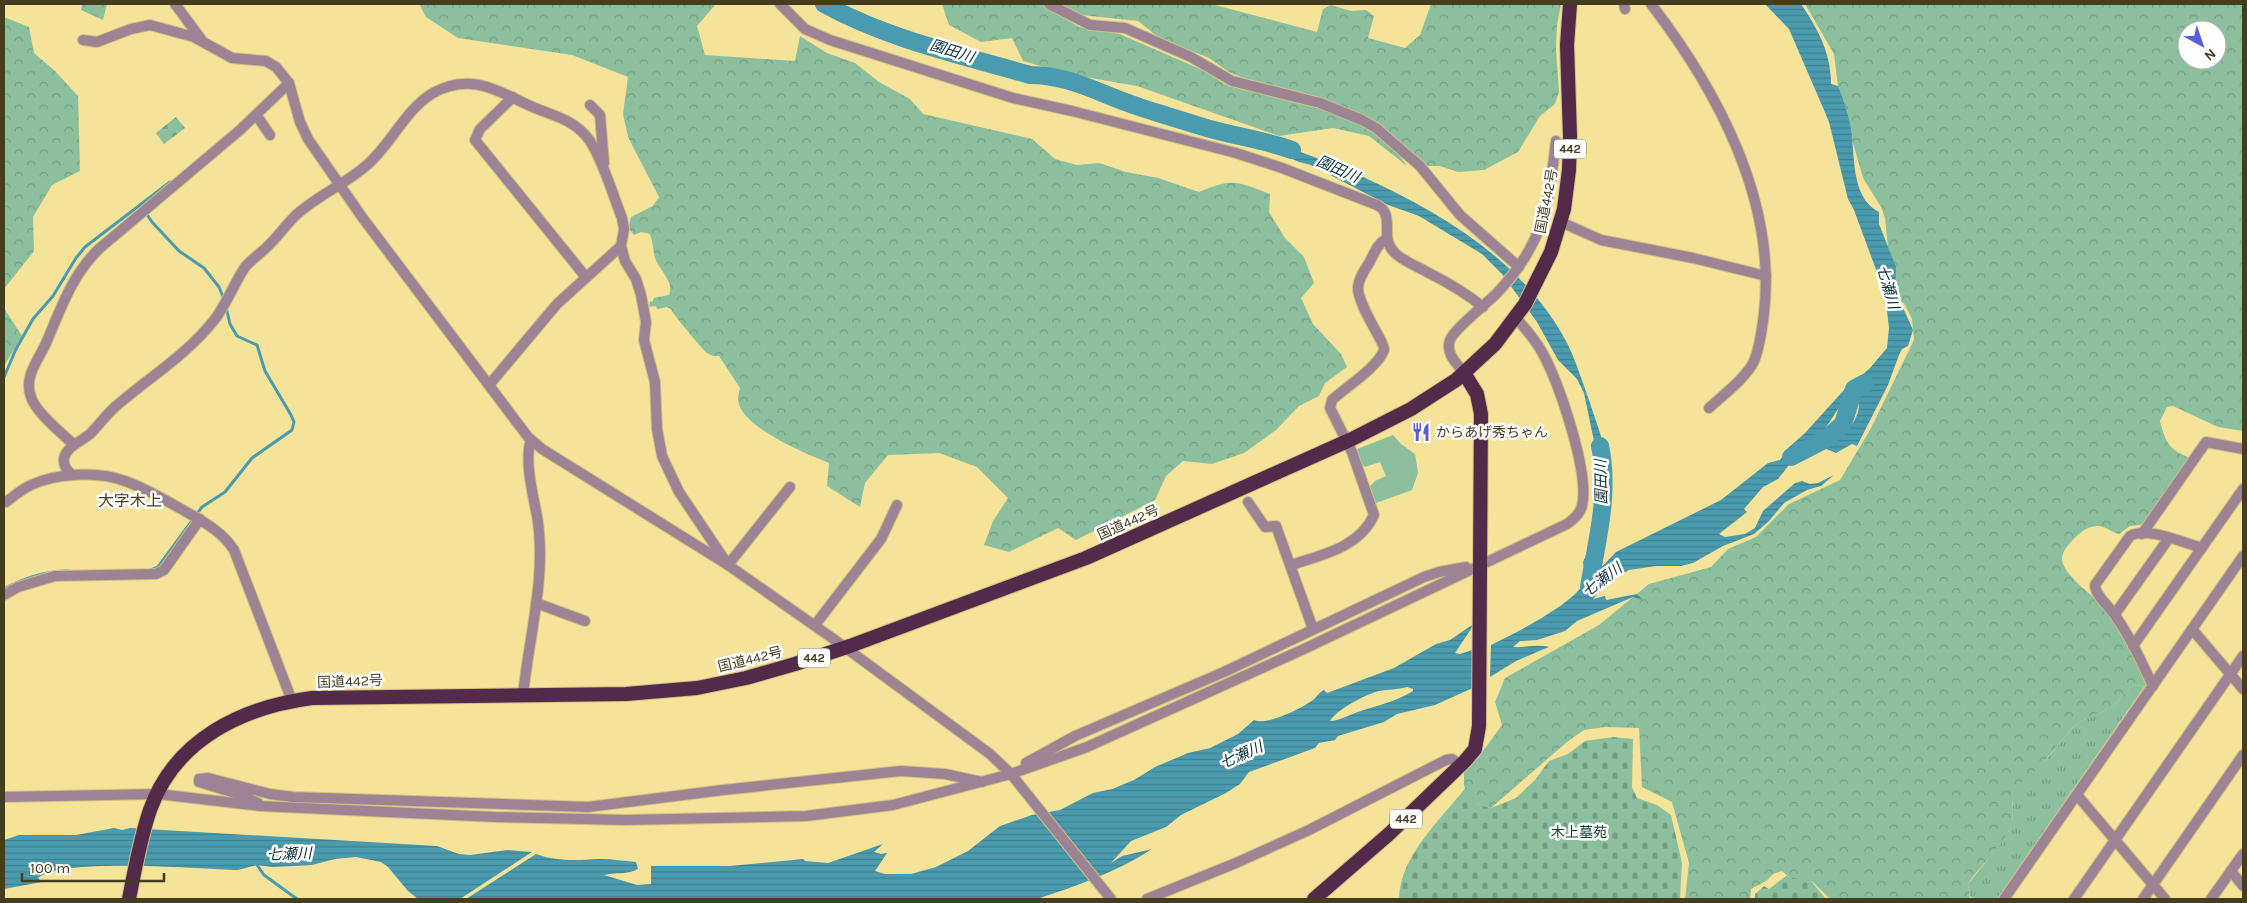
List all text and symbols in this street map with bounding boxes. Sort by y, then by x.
north arrow [2177,20,2227,70]
water label: 園田川 [928,36,978,67]
text: N [2201,45,2219,64]
road number: 442 [1554,140,1586,158]
water label: 園田川 [1314,152,1364,187]
street label: 国道442号 [1532,167,1561,235]
water label: 七瀬川 [1873,263,1903,313]
restaurant icon: からあげ秀ちゃん [1410,421,1432,443]
place label: からあげ秀ちゃん [1436,424,1548,441]
water label: 園田川 [1592,457,1610,505]
district label: 大字木上 [98,491,162,510]
street label: 国道442号 [1095,501,1162,544]
water label: 七瀬川 [1579,558,1627,601]
street label: 国道442号 [716,643,784,676]
road number: 442 [798,648,830,668]
street label: 国道442号 [317,672,383,691]
water label: 七瀬川 [1217,737,1267,772]
road number: 442 [1390,810,1422,829]
park label: 木上墓苑 [1551,824,1607,841]
water label: 七瀬川 [266,844,314,864]
scale bar [22,850,165,882]
text: 100 m [30,859,70,877]

